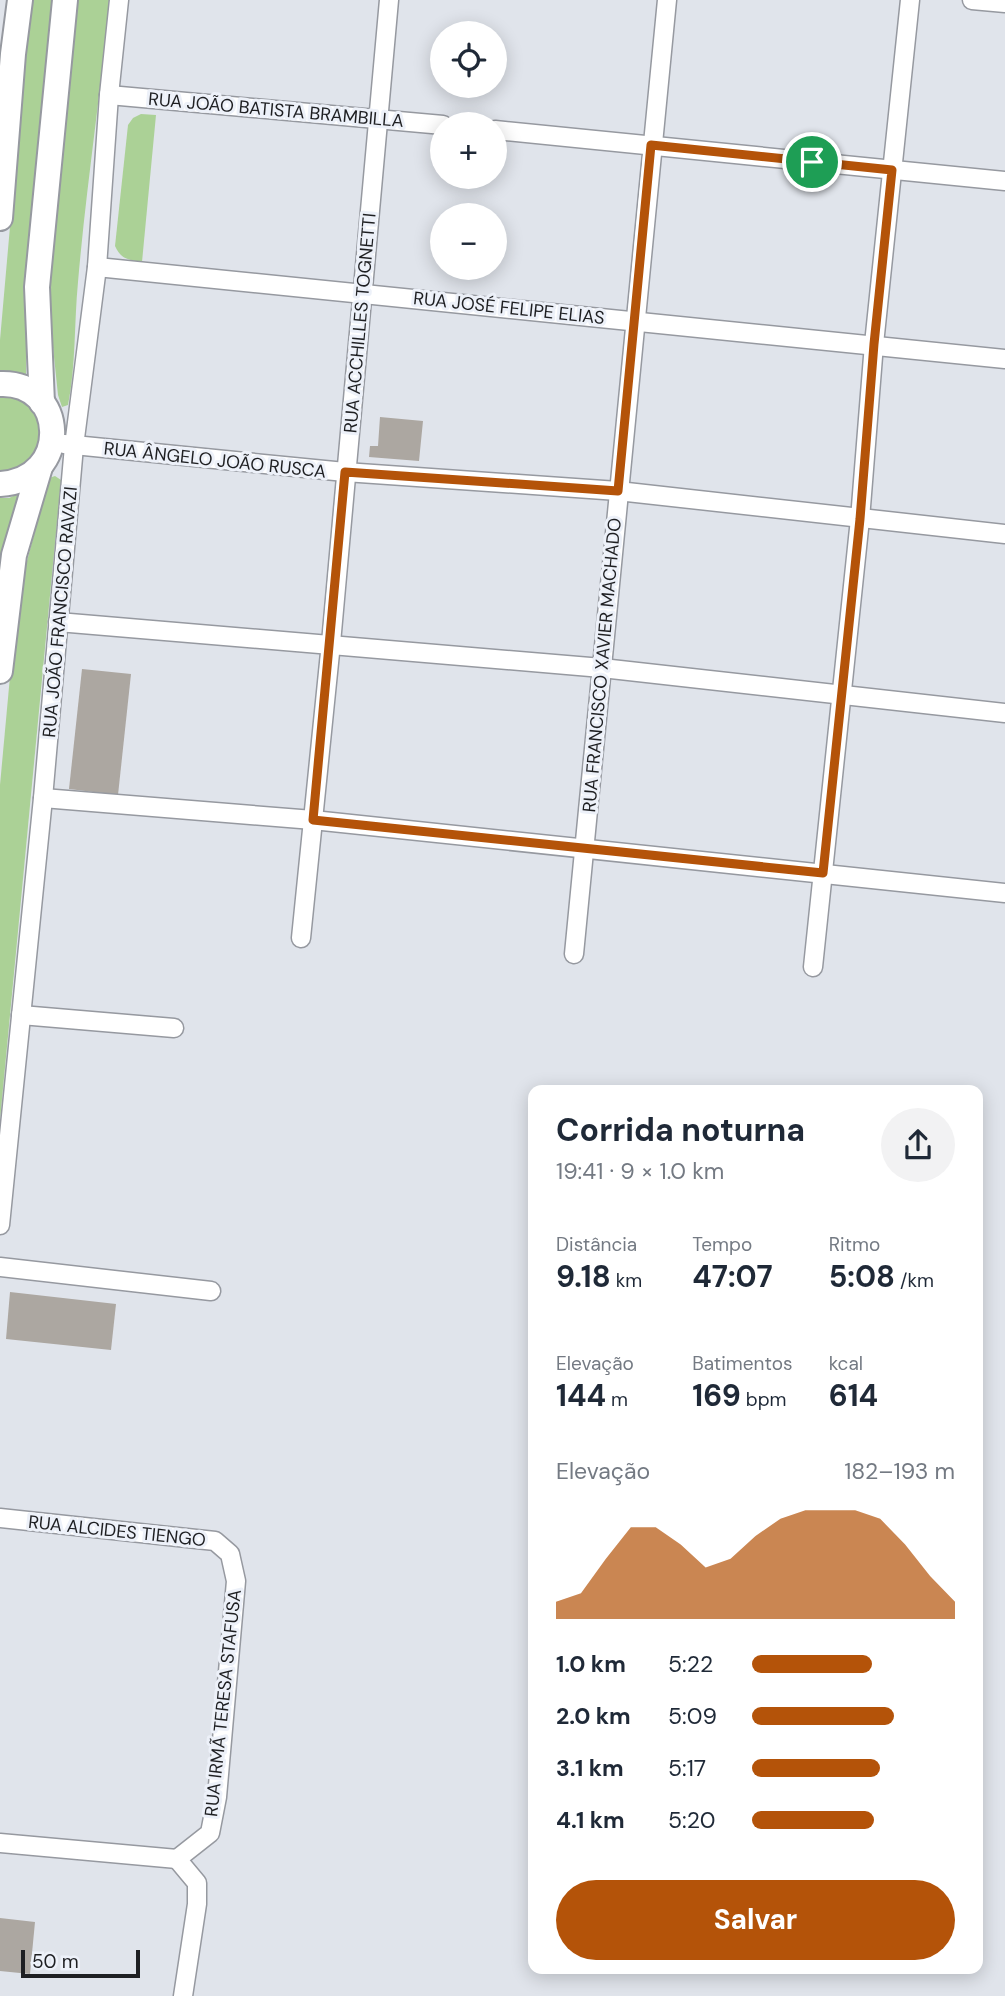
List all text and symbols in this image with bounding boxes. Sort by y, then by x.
map controls [430,21,507,280]
button: locate [430,21,507,98]
street label: RUA JOÃO BATISTA BRAMBILLA [147,87,405,133]
button: + [430,112,507,189]
pin [782,132,842,192]
icon: arrive [793,143,831,181]
button: − [430,203,507,280]
street label: RUA ACCHILLES TOGNETTI [338,212,382,434]
street label: RUA JOSÉ FELIPE ELIAS [412,286,606,330]
street label: RUA ÂNGELO JOÃO RUSCA [103,436,327,484]
street label: RUA JOÃO FRANCISCO RAVAZI [37,486,83,738]
street label: RUA FRANCISCO XAVIER MACHADO [577,517,627,813]
button: share [881,1108,955,1182]
text: Corrida noturna [556,1109,805,1151]
text: 19:41 · 9 × 1.0 km [556,1156,724,1186]
text: Distância [556,1232,637,1257]
text: Tempo [692,1232,752,1257]
text: Ritmo [829,1232,880,1257]
text: 9.18 [556,1257,611,1296]
text: 47:07 [692,1257,773,1296]
text: 5:08 [829,1257,895,1296]
text: km [611,1268,642,1293]
text: /km [895,1268,934,1293]
text: Elevação [556,1351,634,1376]
text: Batimentos [692,1351,792,1376]
text: kcal [829,1351,863,1376]
text: 144 [556,1376,606,1415]
text: 169 [692,1376,741,1415]
text: 614 [829,1376,878,1415]
text: m [606,1387,628,1412]
text: bpm [741,1387,787,1412]
text: Elevação [556,1456,650,1486]
text: 182–193 m [844,1456,955,1486]
street label: RUA ALCIDES TIENGO [27,1510,207,1552]
street label: RUA IRMÃ TERESA STAFUSA [199,1588,247,1818]
text: 1.0 km [556,1649,626,1679]
text: 5:22 [668,1649,713,1679]
text: 2.0 km [556,1701,631,1731]
text: 5:09 [668,1701,717,1731]
text: 3.1 km [556,1753,624,1783]
text: 5:17 [668,1753,706,1783]
text: 4.1 km [556,1805,625,1835]
text: 5:20 [668,1805,715,1835]
button: Salvar [556,1880,955,1960]
scale bar [21,1947,140,1979]
text: 50 m [32,1949,79,1974]

